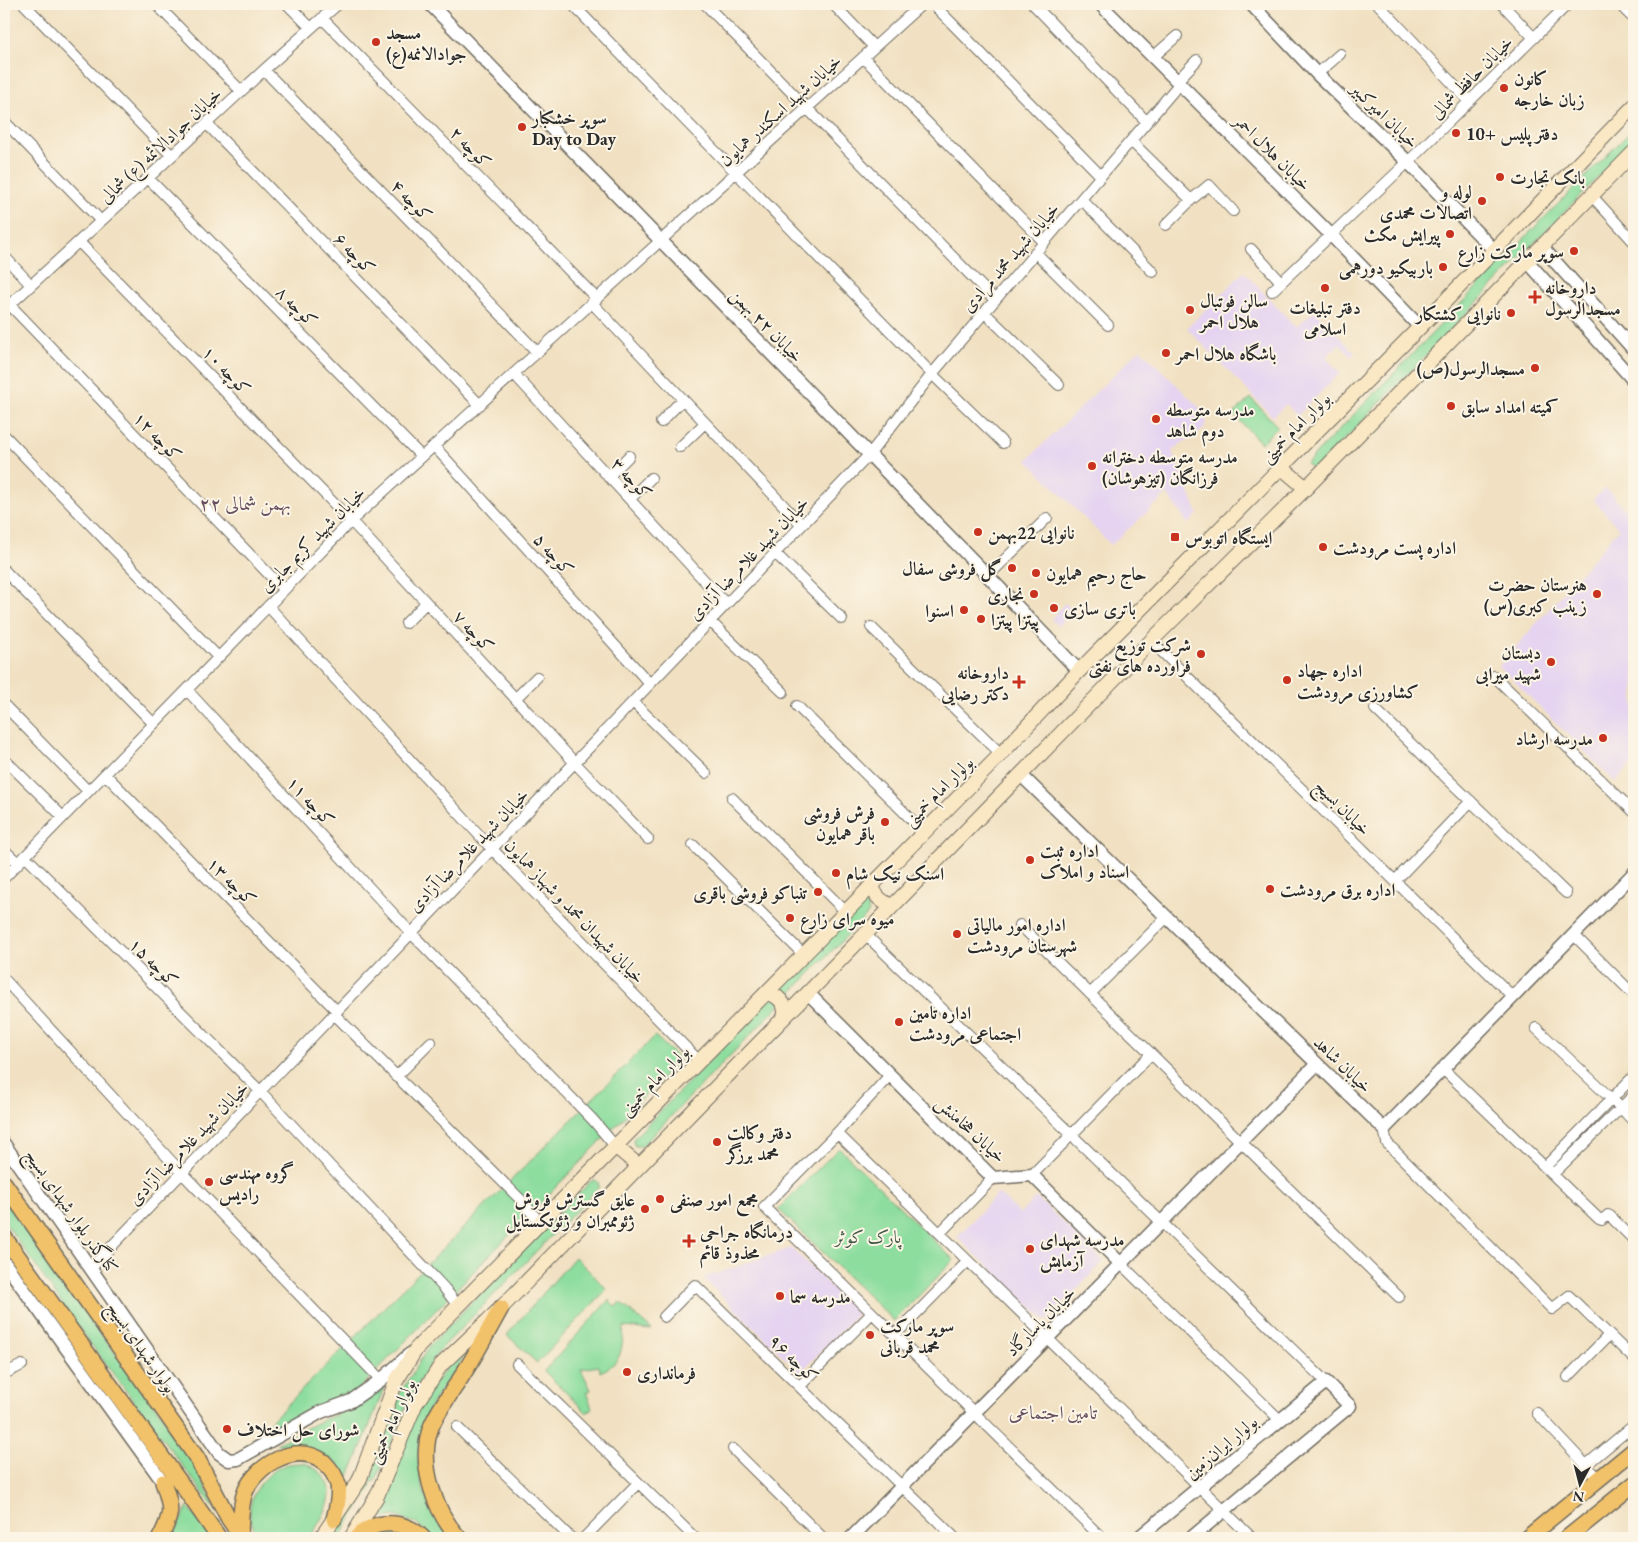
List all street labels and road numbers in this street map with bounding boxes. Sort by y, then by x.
street label: خیابان حافظ شمالی [1424,30,1518,124]
street label: خیابان شهید اسکندر همایون [714,49,847,172]
street label: خیابان امیرکبیر [1345,75,1424,153]
street label: خیابان جوادالائمه (ع) شمالی [94,82,229,211]
street label: خیابان هلال احمر [1227,107,1316,196]
street label: کوچه ۲ [444,121,497,174]
street label: کوچه ۴ [385,174,438,227]
street label: خیابان شهید محمد مرادی [956,197,1066,318]
street label: کوچه ۶ [328,227,381,280]
street label: کوچه ۸ [270,280,323,333]
street label: خیابان ۲۲ بهمن [725,283,808,368]
street label: کوچه ۱۰ [196,340,256,401]
street label: بولوار امام خمینی [1255,387,1339,471]
street label: کوچه ۱۲ [127,406,187,467]
street label: کوچه ۳ [605,452,657,505]
street label: خیابان شهید کریم جابری [254,481,374,601]
street label: خیابان شهید غلامرضا آزادی [683,491,815,626]
street label: کوچه ۵ [527,528,579,582]
street label: کوچه ۷ [447,605,499,658]
street label: بولوار امام خمینی [898,751,982,835]
street label: کوچه ۱۱ [281,771,340,832]
street label: خیابان بسیج [1306,774,1376,844]
street label: خیابان شهید غلامرضا آزادی [403,783,535,918]
street label: خیابان شهیدان محمد و شهباز همایون [499,834,650,989]
street label: کوچه ۱۳ [201,851,262,912]
street label: کوچه ۱۵ [123,932,184,993]
street label: خیابان شاهد [1309,1030,1377,1098]
street label: بولوار امام خمینی [614,1040,698,1124]
street label: خیابان شهید غلامرضا آزادی [123,1076,255,1211]
street label: خیابان هخامنش [930,1090,1011,1168]
street label: کنارگذر بلوار شهدای بسیج [16,1143,125,1281]
street label: خیابان پاسارگاد [1000,1281,1081,1362]
street label: بولوار شهدای بسیج [98,1297,182,1400]
street label: کوچه ۹۶ [763,1329,824,1389]
street label: بولوار امام خمینی [361,1375,425,1469]
street label: بولوار ایران‌زمین [1180,1410,1262,1484]

